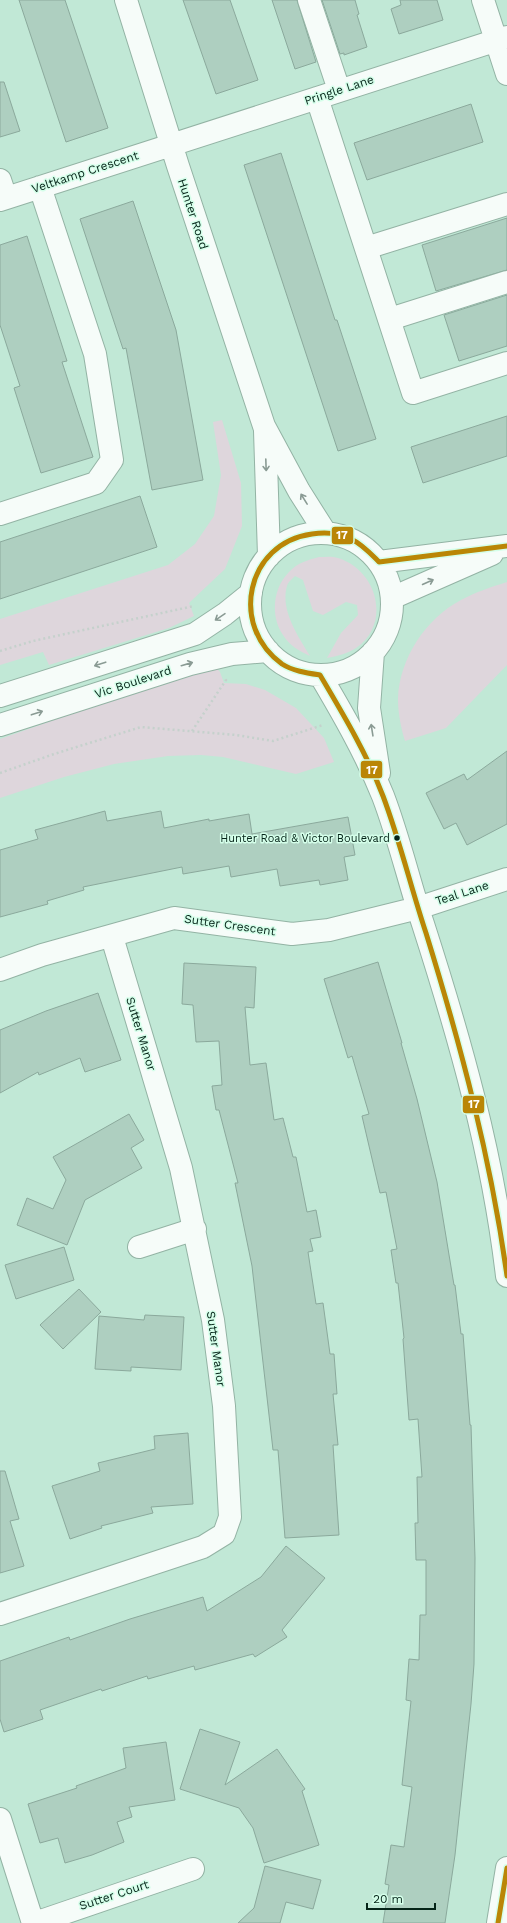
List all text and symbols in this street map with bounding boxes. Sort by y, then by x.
street label: Pringle Lane [302,72,376,108]
street label: Veltkamp Crescent [30,148,140,196]
street label: Hunter Road [175,177,211,251]
one-way arrow [262,458,269,471]
one-way arrow [300,494,309,505]
line badge: 17 [331,526,354,545]
text: 17 [336,529,348,542]
one-way arrow [422,578,434,586]
one-way arrow [215,613,226,621]
one-way arrow [181,660,194,668]
one-way arrow [93,661,106,668]
street label: Vic Boulevard [93,663,173,701]
one-way arrow [30,709,43,716]
one-way arrow [368,724,376,737]
line badge: 17 [360,760,383,779]
text: 17 [366,764,378,777]
place label: Hunter Road & Victor Boulevard [220,832,390,845]
marker: Hunter Road & Victor Boulevard [392,833,402,843]
street label: Teal Lane [434,878,491,908]
street label: Sutter Crescent [183,912,277,938]
street label: Sutter Manor [123,995,159,1073]
line badge: 17 [462,1095,485,1114]
text: 17 [468,1098,480,1111]
street label: Sutter Manor [204,1310,228,1388]
street label: Sutter Court [77,1877,151,1913]
scale bar [367,1885,435,1911]
text: 20 m [373,1892,403,1906]

